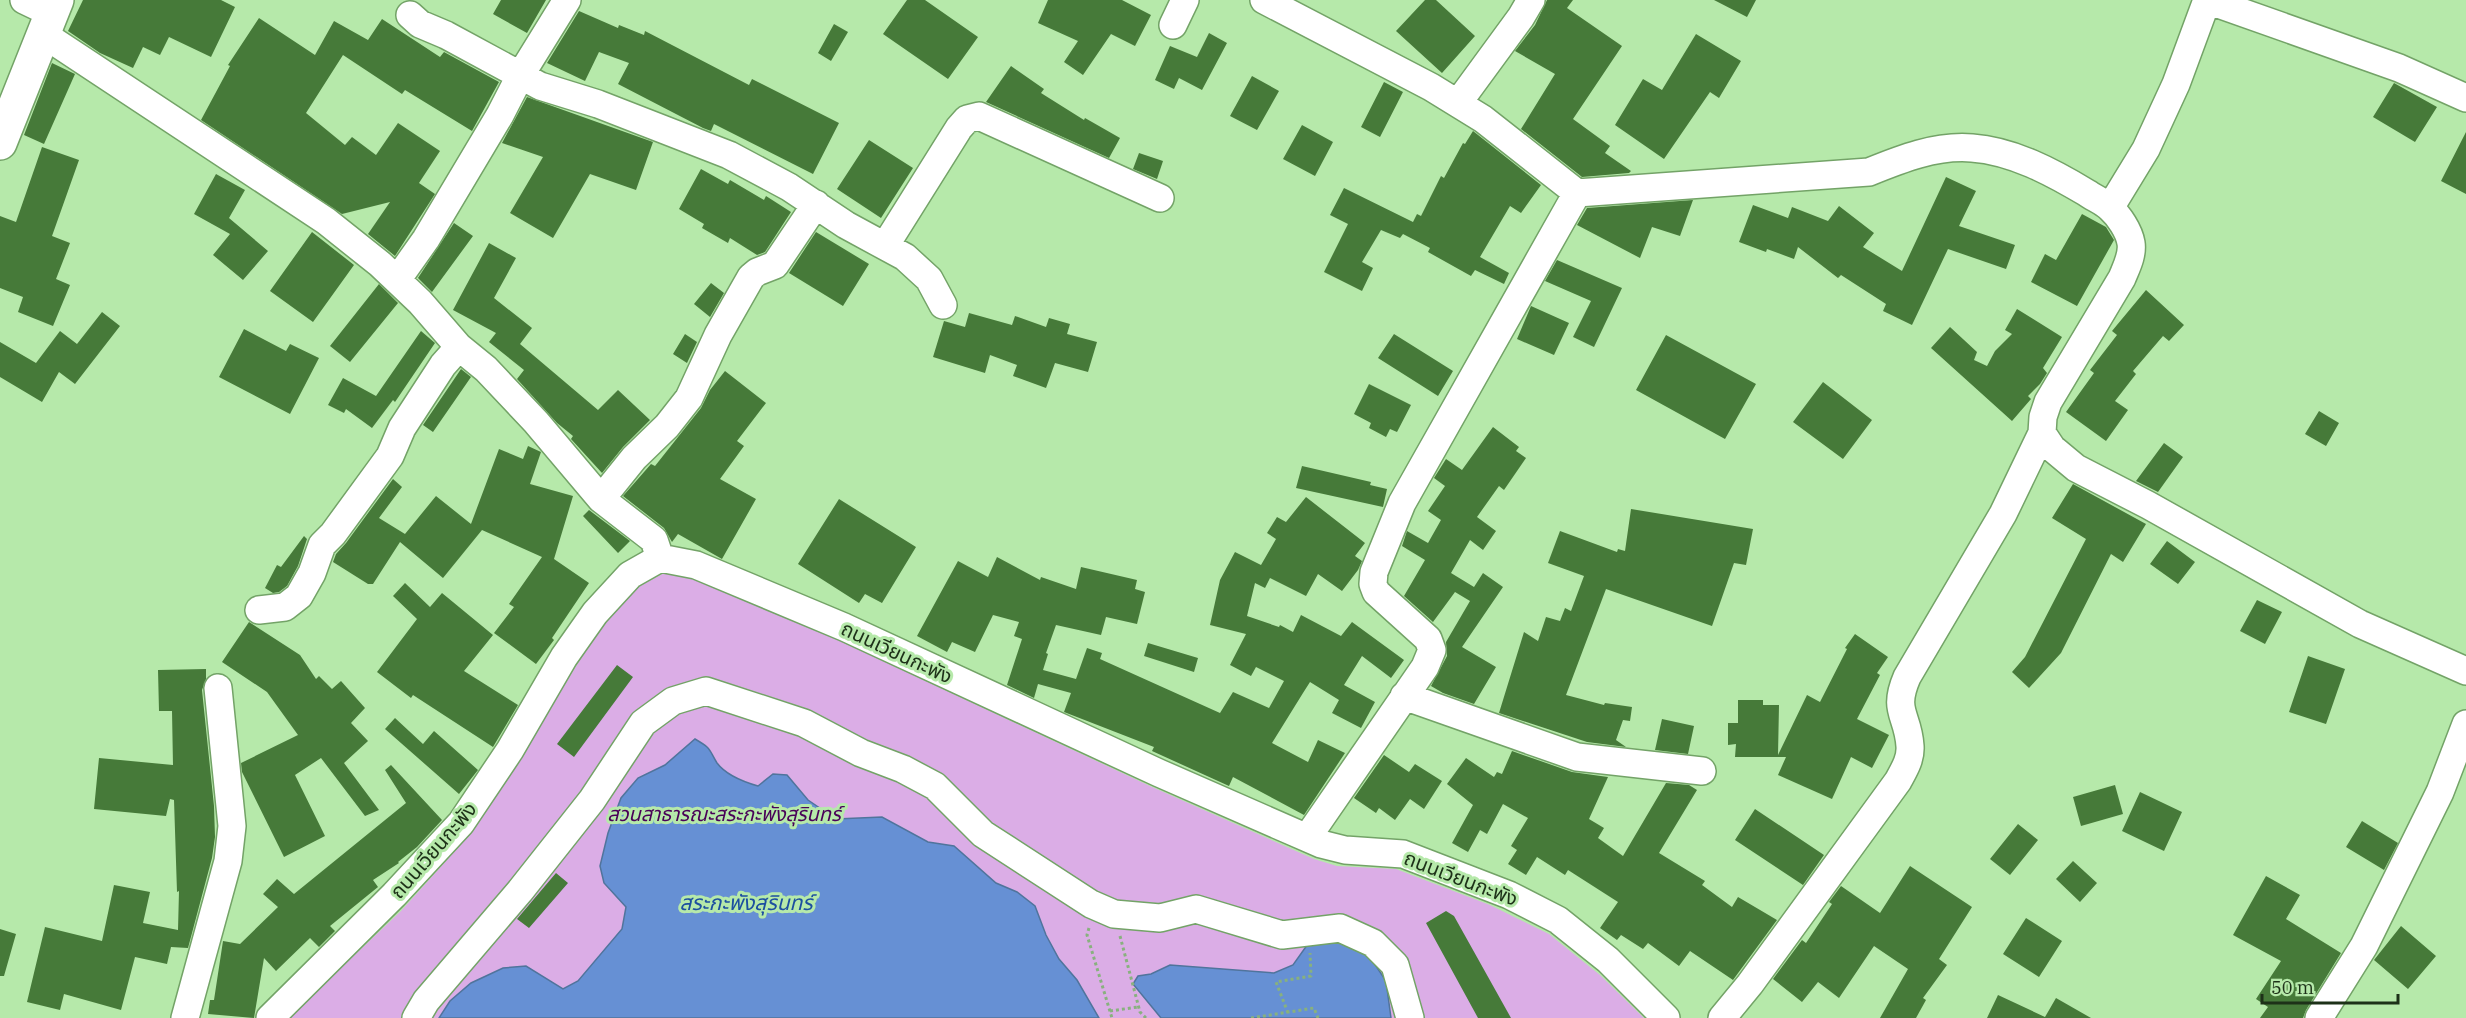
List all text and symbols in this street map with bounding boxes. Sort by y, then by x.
street label: ถนนเวียนกะพัง [837,614,957,690]
street label: ถนนเวียนกะพัง [384,796,482,904]
park label: สวนสาธารณะสระกะพังสุรินทร์ [607,800,846,827]
street label: ถนนเวียนกะพัง [1400,844,1522,912]
water label: สระกะพังสุรินทร์ [679,888,818,916]
scale bar [2262,967,2398,1005]
text: 50 m [2271,976,2314,999]

